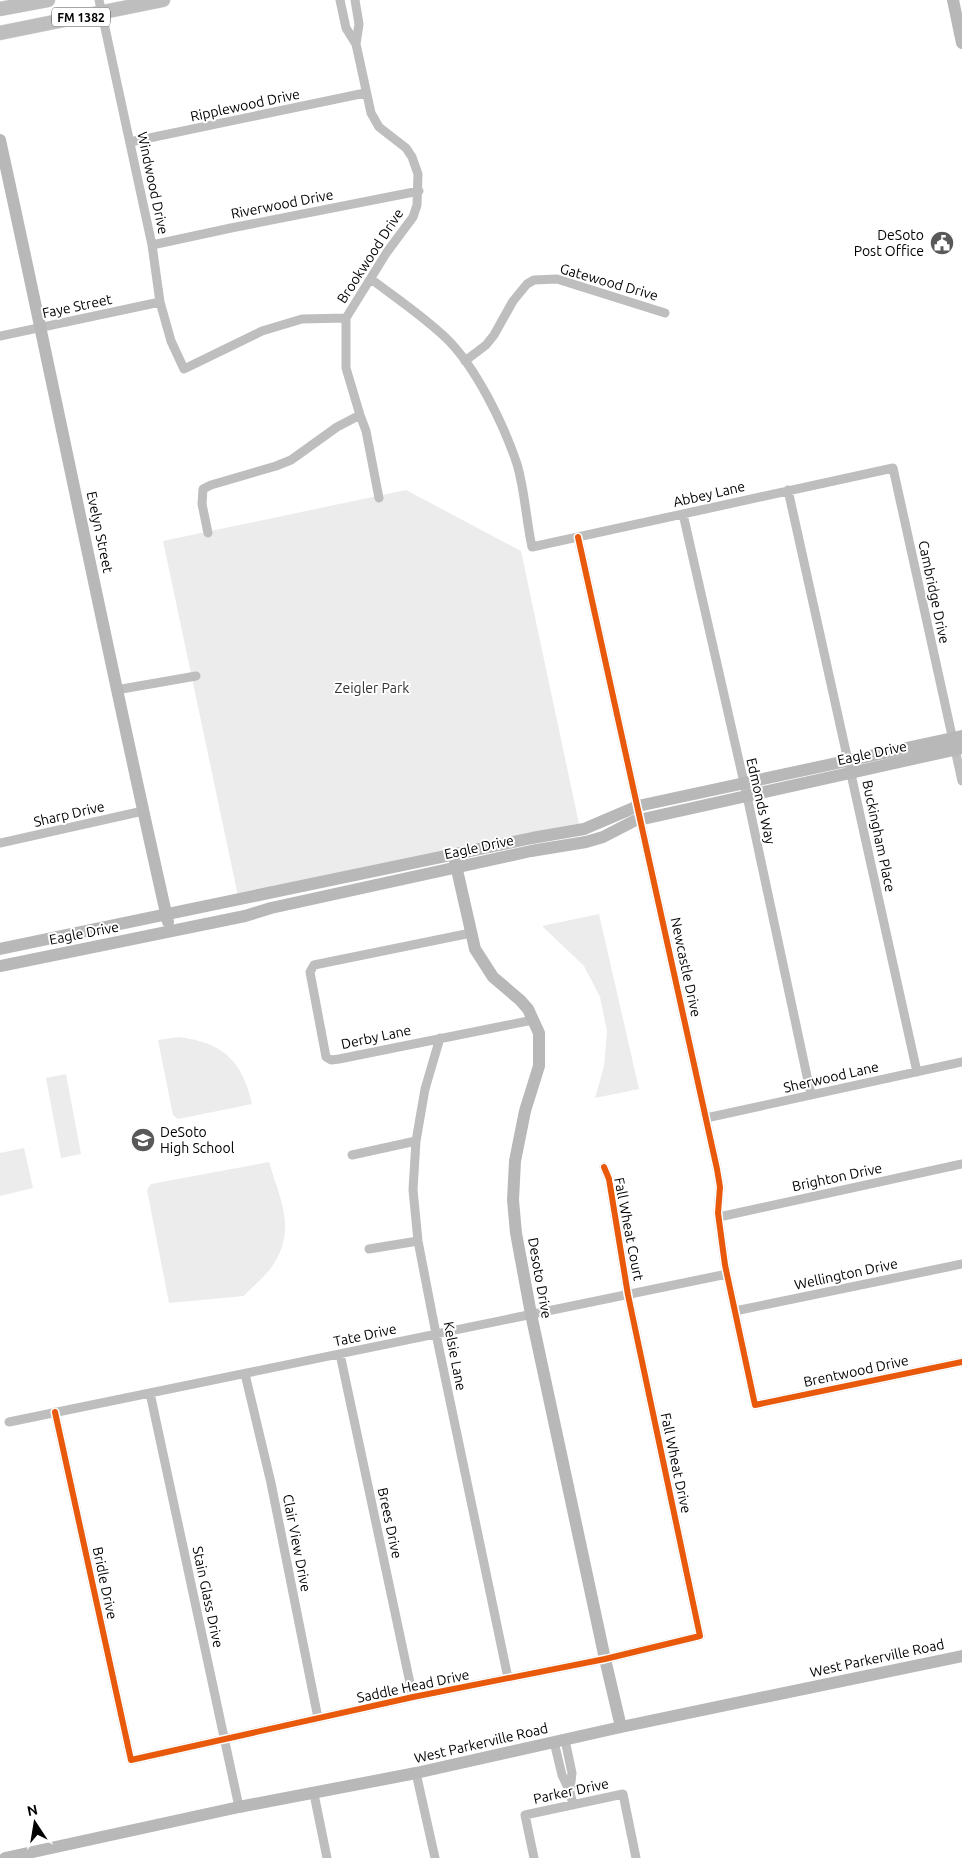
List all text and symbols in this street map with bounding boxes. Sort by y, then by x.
road number: FM 1382 [52,8,110,26]
street label: Ripplewood Drive [189,86,301,124]
street label: Windwood Drive [134,130,172,236]
street label: Riverwood Drive [229,186,335,222]
street label: Brookwood Drive [334,206,406,306]
place label: DeSoto Post Office [854,227,924,259]
public building icon: DeSoto Post Office [929,230,955,256]
street label: Gatewood Drive [558,260,660,304]
street label: Faye Street [41,291,114,321]
street label: Abbey Lane [672,478,746,510]
street label: Evelyn Street [84,490,117,575]
street label: Cambridge Drive [915,539,953,645]
park label: Zeigler Park [335,680,409,696]
street label: Eagle Drive [836,738,908,768]
street label: Edmonds Way [743,756,779,846]
street label: Buckingham Place [859,779,899,893]
street label: Sharp Drive [32,798,106,830]
street label: Eagle Drive [443,832,515,862]
street label: Newcastle Drive [668,916,704,1018]
street label: Eagle Drive [48,918,120,948]
street label: Derby Lane [340,1022,412,1052]
street label: Sherwood Lane [782,1058,880,1096]
place label: DeSoto High School [160,1124,235,1156]
school or university icon: DeSoto High School [130,1127,156,1153]
street label: Brighton Drive [791,1160,883,1194]
street label: Fall Wheat Court [611,1176,647,1282]
street label: Desoto Drive [525,1236,555,1320]
street label: Wellington Drive [793,1255,899,1293]
street label: Kelsie Lane [440,1320,470,1392]
street label: Tate Drive [332,1321,398,1349]
street label: Brentwood Drive [802,1352,910,1390]
street label: Fall Wheat Drive [658,1411,694,1515]
street label: Brees Drive [375,1486,405,1560]
street label: Clair View Drive [280,1493,314,1593]
street label: Bridle Drive [90,1545,120,1621]
street label: Stain Glass Drive [189,1545,227,1649]
street label: West Parkerville Road [808,1636,946,1680]
street label: Saddle Head Drive [355,1666,471,1706]
street label: West Parkerville Road [412,1720,550,1766]
street label: Parker Drive [532,1775,610,1807]
north arrow [10,1798,60,1848]
text: N [26,1801,39,1819]

